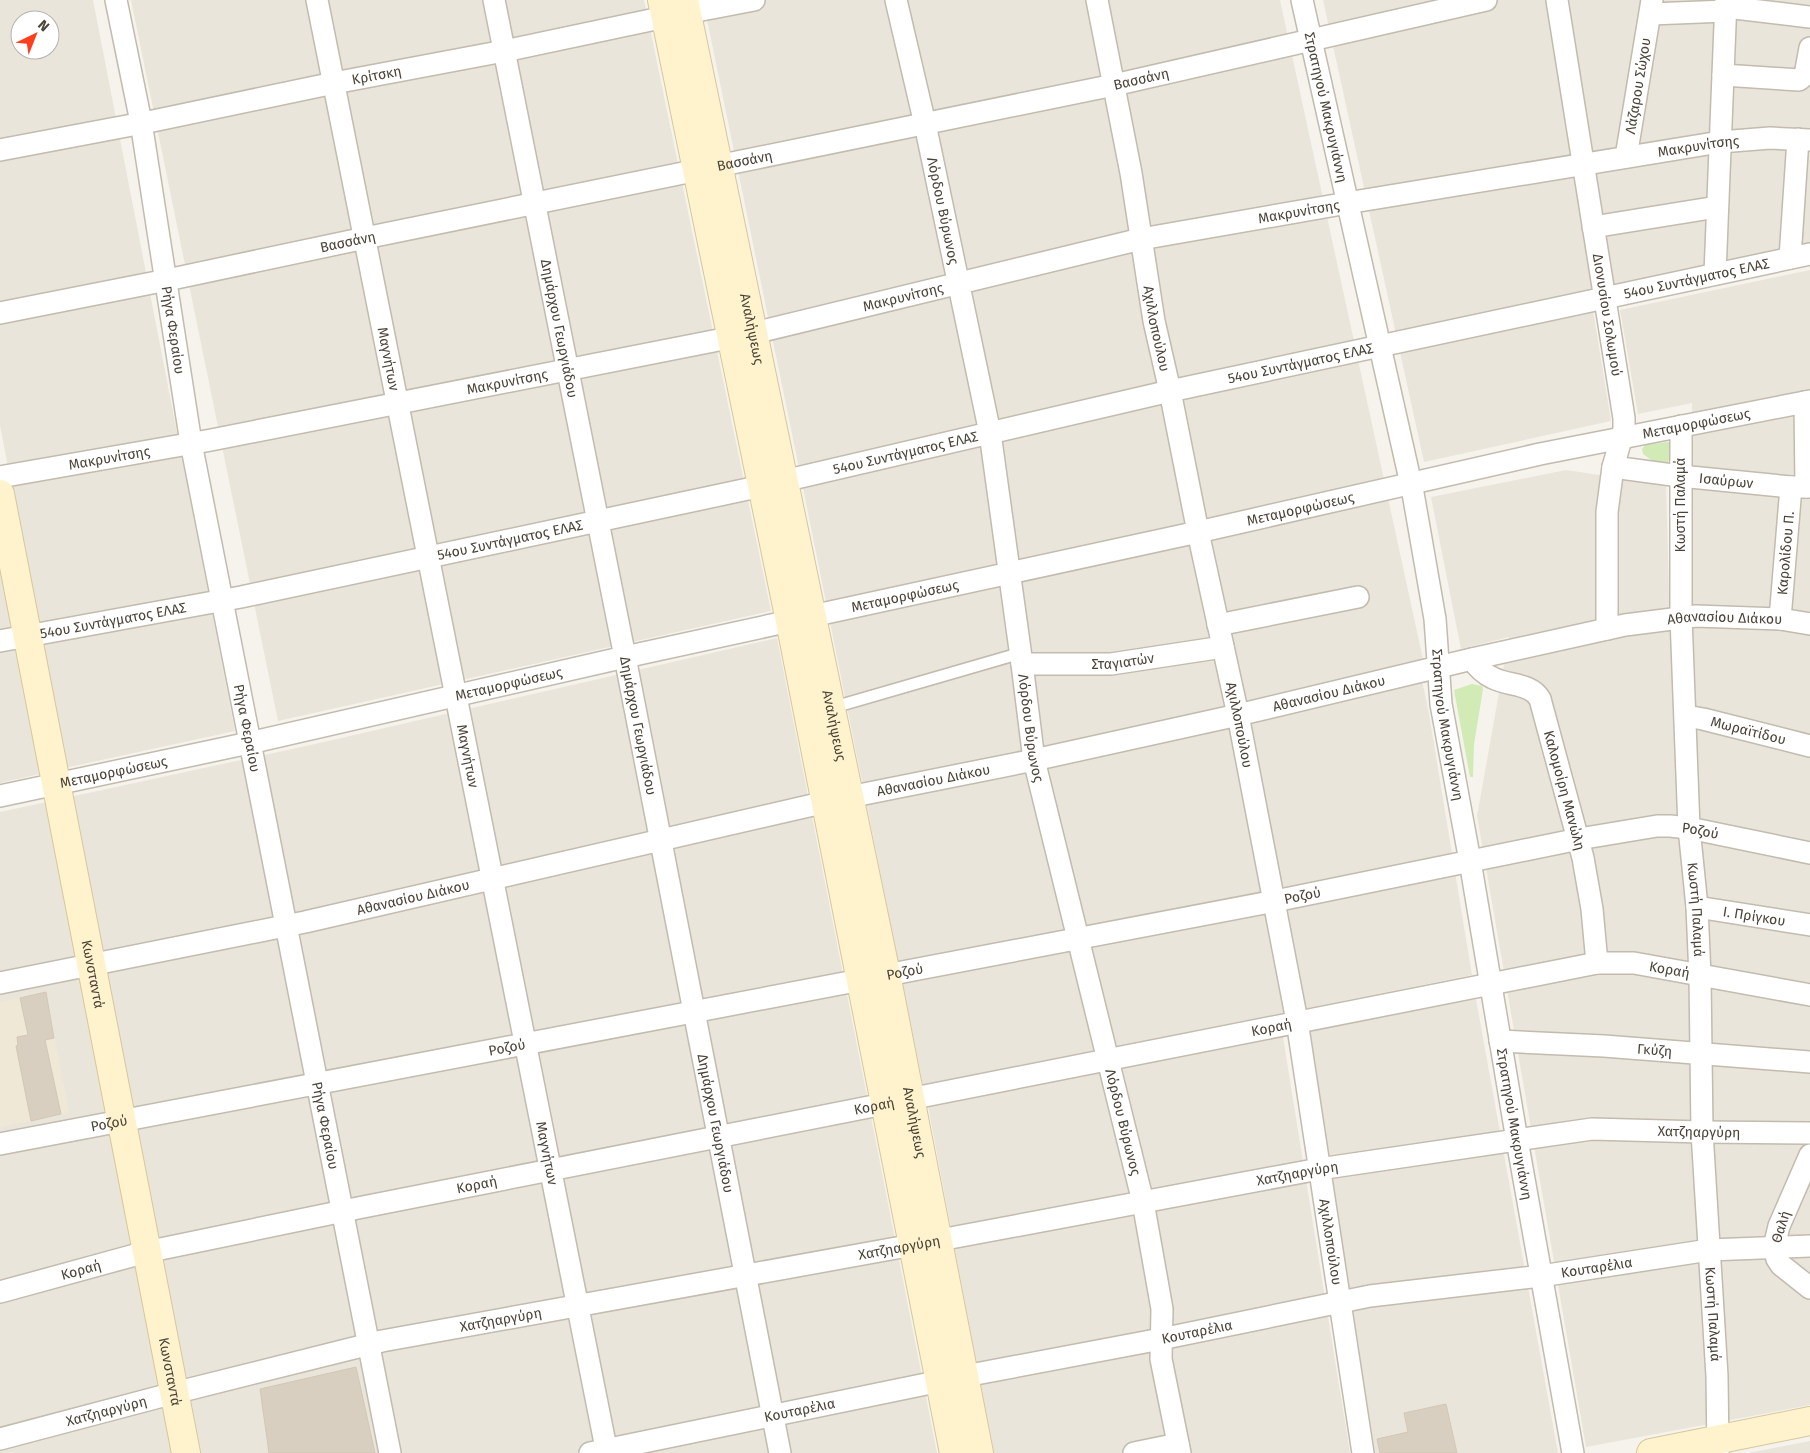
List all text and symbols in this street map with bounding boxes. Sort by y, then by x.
north arrow [10,10,60,60]
text: N [34,16,53,35]
street label: Στρατηγού Μακρυγιάννη [1301,31,1351,184]
street label: Λάζαρου Σώχου [1621,37,1654,135]
street label: Κρίτσκη [350,62,403,88]
street label: Βασσάνη [1112,64,1171,93]
street label: Μακρυνίτσης [1656,132,1740,161]
street label: Βασσάνη [715,147,774,174]
street label: Λόρδου Βύρωνος [924,155,963,266]
street label: Μακρυνίτσης [1257,196,1341,227]
street label: Βασσάνη [318,228,377,256]
street label: Διονυσίου Σολωμού [1589,252,1626,377]
street label: 54ου Συντάγματος ΕΛΑΣ [1622,254,1771,302]
street label: Δημάρχου Γεωργιάδου [537,258,582,399]
street label: Μακρυνίτσης [861,279,945,315]
street label: Αχιλλοπούλου [1140,284,1174,373]
street label: Ρήγα Φεραίου [158,285,189,375]
street label: Αναλήψεως [737,292,768,367]
street label: Μαγνήτων [374,326,403,392]
street label: 54ου Συντάγματος ΕΛΑΣ [1226,339,1375,387]
street label: Μακρυνίτσης [465,365,550,398]
street label: Μεταμορφώσεως [1641,404,1752,442]
street label: 54ου Συντάγματος ΕΛΑΣ [831,427,980,478]
street label: Μακρυνίτσης [67,442,152,473]
street label: Κωστή Παλαμά [1672,458,1689,552]
street label: Ισαύρων [1698,469,1754,492]
street label: Μεταμορφώσεως [1245,488,1356,529]
street label: Καρολίδου Π. [1774,511,1797,596]
street label: 54ου Συντάγματος ΕΛΑΣ [436,516,584,564]
street label: Μεταμορφώσεως [850,576,961,616]
street label: 54ου Συντάγματος ΕΛΑΣ [39,599,188,642]
street label: Αθανασίου Διάκου [1666,607,1782,628]
street label: Στρατηγού Μακρυγιάννη [1429,648,1467,802]
street label: Σταγιατών [1091,649,1156,673]
street label: Δημάρχου Γεωργιάδου [617,655,660,797]
street label: Μεταμορφώσεως [453,663,564,704]
street label: Αθανασίου Διάκου [1271,672,1387,715]
street label: Λόρδου Βύρωνος [1015,673,1048,784]
street label: Αχιλλοπούλου [1223,680,1256,769]
street label: Ρήγα Φεραίου [230,683,264,773]
street label: Αναλήψεως [819,688,850,763]
street label: Μωραϊτίδου [1709,713,1788,748]
street label: Μαγνήτων [453,723,483,790]
street label: Καλομοίρη Μανώλη [1540,728,1589,852]
street label: Μεταμορφώσεως [58,752,169,792]
street label: Αθανασίου Διάκου [875,761,991,800]
street label: Ροζού [1681,819,1720,842]
street label: Κωστή Παλαμά [1684,861,1708,957]
street label: Αθανασίου Διάκου [355,876,471,918]
street label: Ροζού [1283,883,1322,907]
street label: Ι. Πρίγκου [1722,903,1787,929]
street label: Κωνσταντά [78,938,108,1010]
street label: Κοραή [1648,957,1691,981]
street label: Ροζού [885,960,925,983]
street label: Κοραή [1250,1015,1293,1040]
street label: Ροζού [487,1036,527,1059]
street label: Γκύζη [1637,1040,1673,1060]
street label: Στρατηγού Μακρυγιάννη [1493,1047,1536,1201]
street label: Δημάρχου Γεωργιάδου [694,1052,738,1194]
street label: Λόρδου Βύρωνος [1102,1067,1145,1178]
street label: Ρήγα Φεραίου [309,1080,342,1171]
street label: Αναλήψεως [900,1085,930,1160]
street label: Κοραή [852,1094,896,1118]
street label: Ροζού [89,1111,129,1135]
street label: Μαγνήτων [533,1120,562,1187]
street label: Χατζηαργύρη [1657,1122,1740,1141]
street label: Χατζηαργύρη [1255,1158,1339,1189]
street label: Κοραή [455,1172,499,1197]
street label: Αχιλλοπούλου [1316,1197,1346,1286]
street label: Θαλή [1768,1209,1794,1245]
street label: Χατζηαργύρη [857,1232,942,1263]
street label: Κουταρέλια [1560,1254,1633,1281]
street label: Κοραή [59,1256,103,1283]
street label: Κωστή Παλαμά [1702,1266,1725,1362]
street label: Χατζηαργύρη [458,1304,543,1335]
street label: Κουταρέλια [1160,1316,1234,1347]
street label: Κωνσταντά [155,1336,185,1407]
street label: Χατζηαργύρη [64,1392,149,1430]
street label: Κουταρέλια [763,1394,837,1426]

